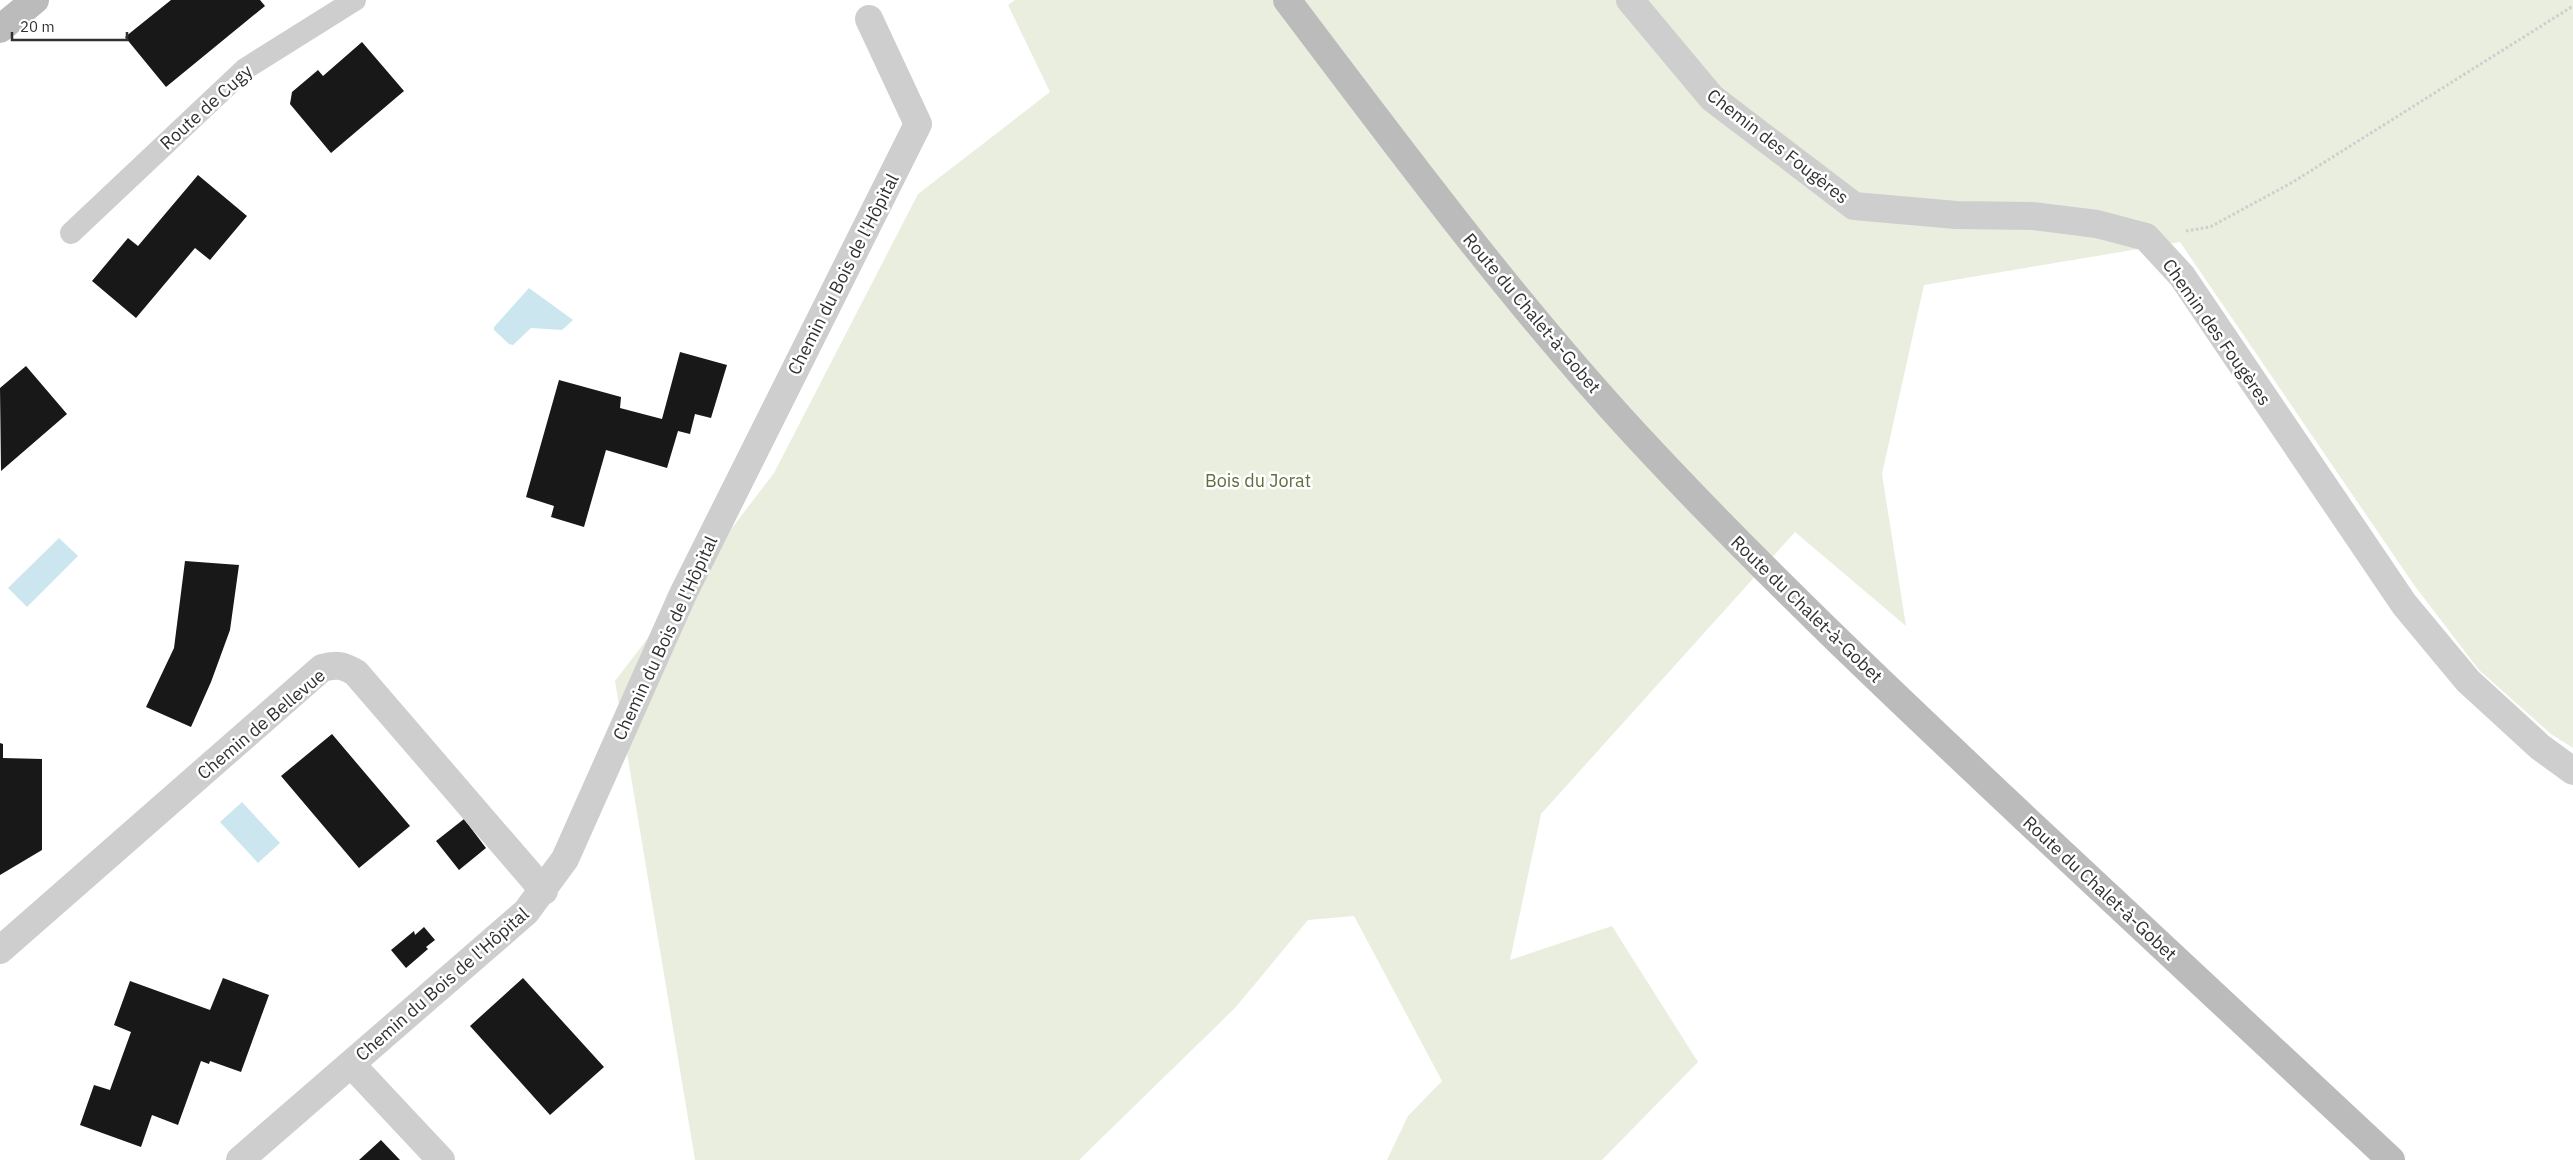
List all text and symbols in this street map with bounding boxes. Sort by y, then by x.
scale bar [12,10,128,42]
text: 20 m [20,17,55,36]
street label: Route de Cugy [155,59,257,155]
street label: Chemin des Fougères [1702,83,1854,209]
street label: Chemin du Bois de l'Hôpital [782,170,904,378]
street label: Route du Chalet-à-Gobet [1458,228,1606,398]
street label: Chemin des Fougères [2158,254,2276,410]
park label: Bois du Jorat [1205,469,1311,492]
street label: Route du Chalet-à-Gobet [1726,531,1888,687]
street label: Chemin du Bois de l'Hôpital [608,532,723,744]
street label: Chemin de Bellevue [192,664,330,784]
street label: Route du Chalet-à-Gobet [2018,811,2182,965]
street label: Chemin du Bois de l'Hôpital [350,902,534,1066]

